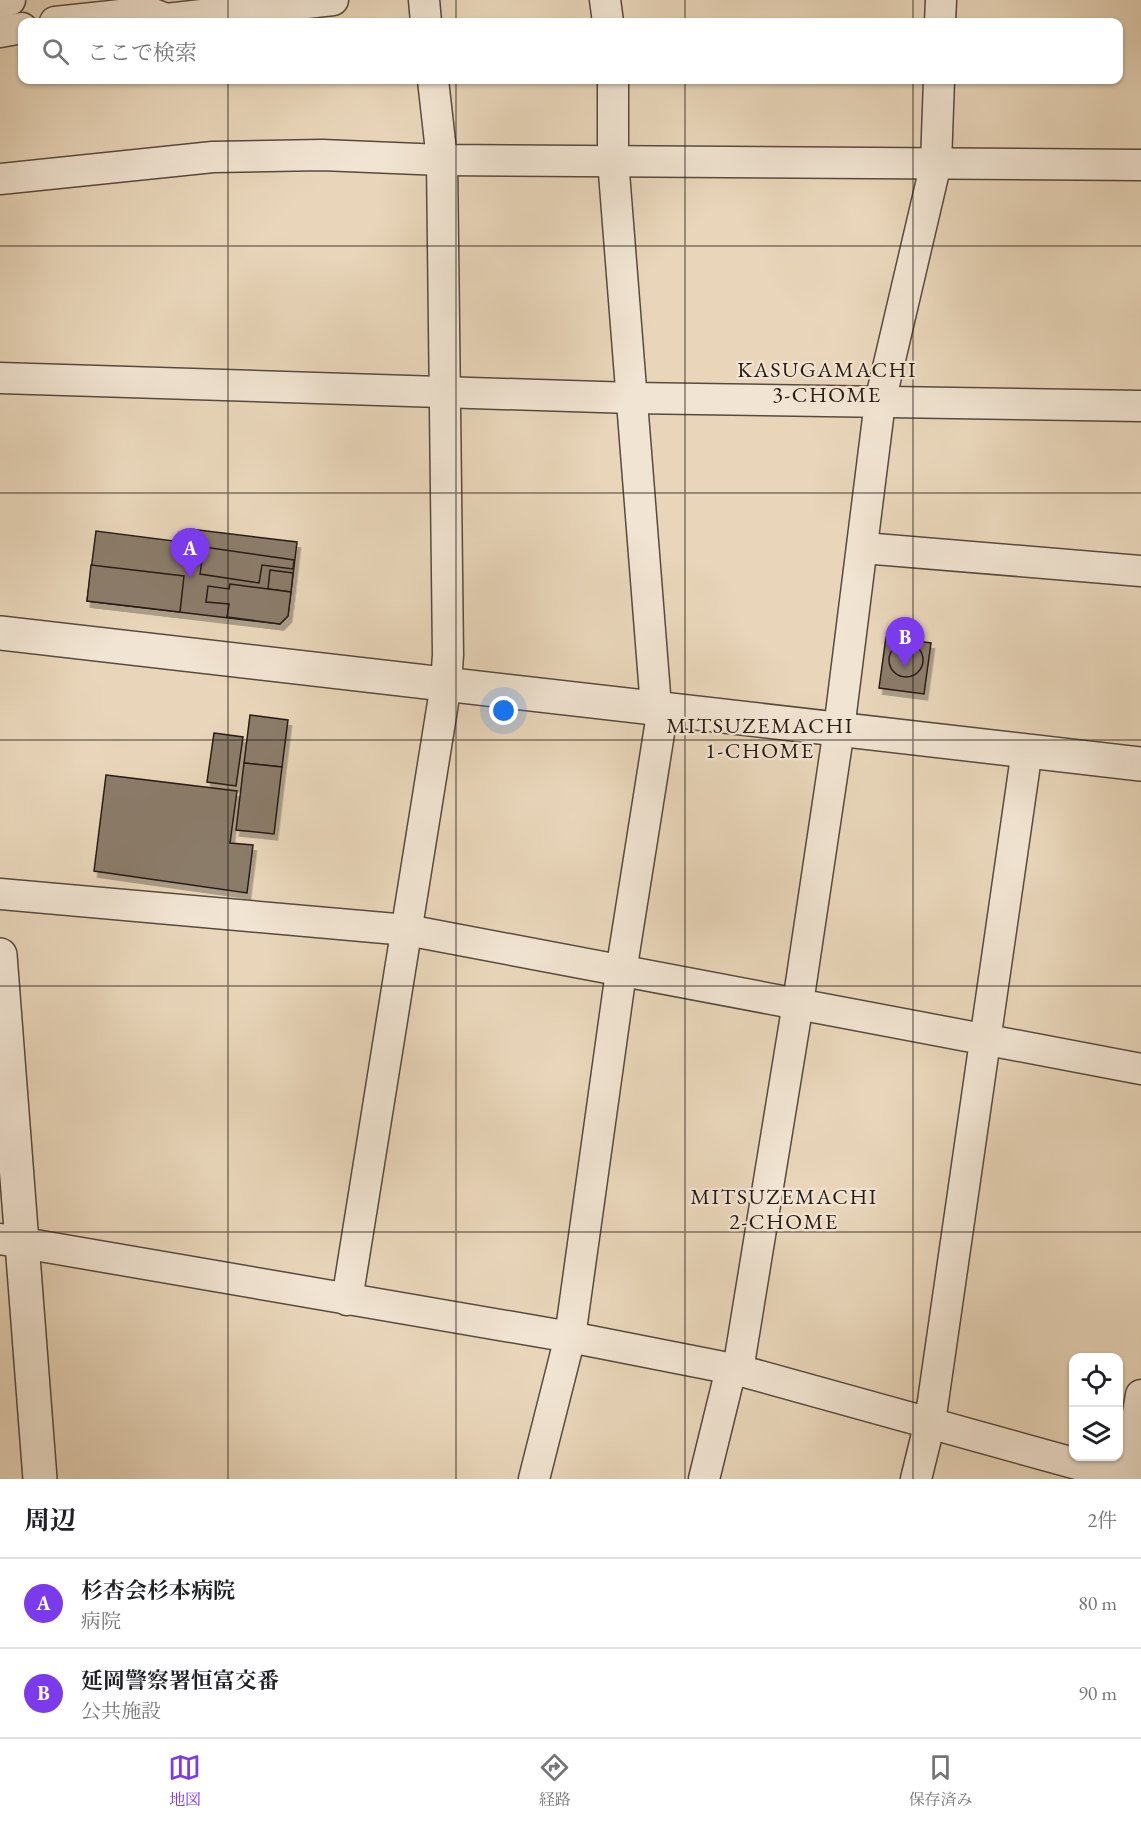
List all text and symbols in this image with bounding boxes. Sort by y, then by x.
search box [18,18,1123,84]
icon: search [39,35,72,68]
text: ここで検索 [87,38,197,67]
district label: KASUGAMACHI 3-CHOME [737,355,917,409]
pin: A [170,528,210,578]
pin: B [886,618,924,667]
your location [489,696,518,725]
district label: MITSUZEMACHI 1-CHOME [666,711,854,765]
district label: MITSUZEMACHI 2-CHOME [690,1182,878,1236]
map controls [1069,1353,1123,1461]
button: locate [1069,1353,1123,1407]
button: layers [1069,1407,1123,1461]
text: 周辺 [24,1503,76,1537]
text: 2件 [1087,1507,1117,1533]
text: 杉杏会杉本病院 [81,1576,235,1605]
text: A [36,1590,51,1616]
text: 80 m [1078,1590,1117,1616]
text: 病院 [81,1608,121,1634]
text: 延岡警察署恒富交番 [81,1666,279,1695]
text: B [37,1680,50,1706]
text: 90 m [1078,1680,1117,1706]
text: 公共施設 [81,1698,161,1724]
tab: 地図 [168,1751,201,1810]
tab: 経路 [538,1751,571,1810]
tab: 保存済み [908,1751,972,1810]

